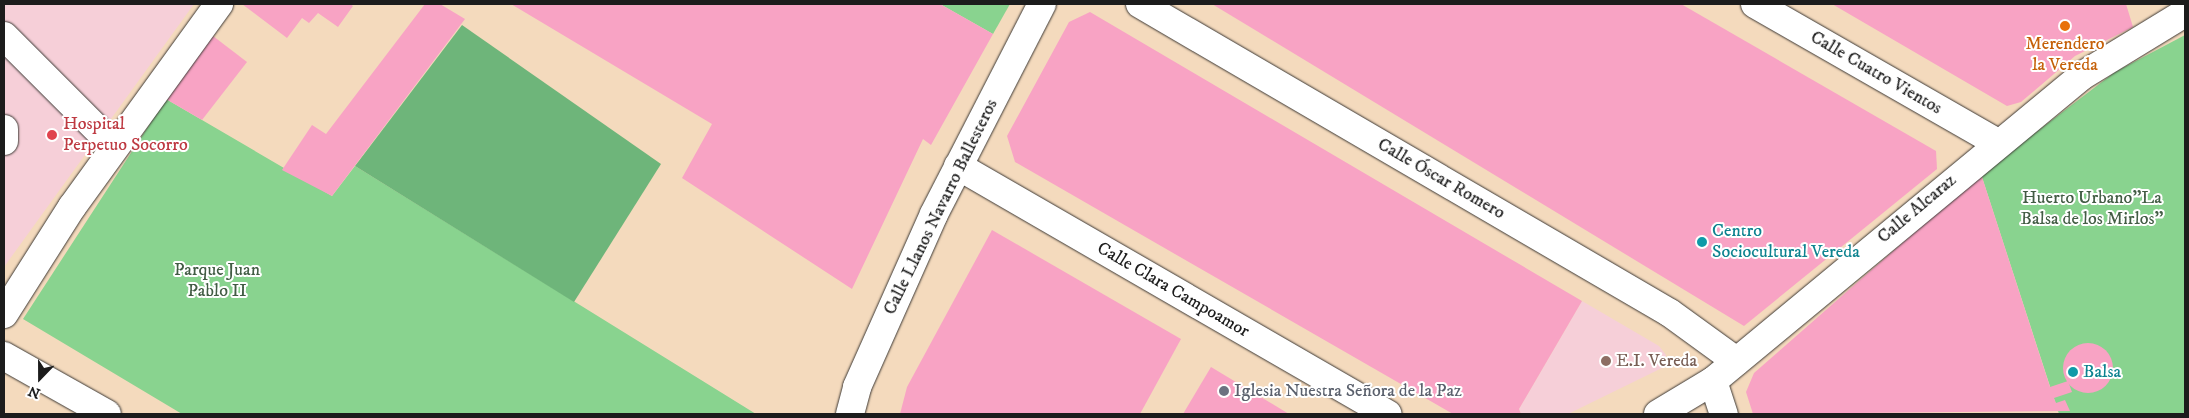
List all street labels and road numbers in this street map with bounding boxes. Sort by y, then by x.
street label: Calle Cuatro Vientos [1806,27,1946,119]
street label: Calle Llanos Navarro Ballesteros [879,96,1003,318]
street label: Calle Óscar Romero [1374,134,1508,224]
street label: Calle Alcaraz [1873,170,1961,248]
street label: Calle Clara Campoamor [1093,238,1253,342]

